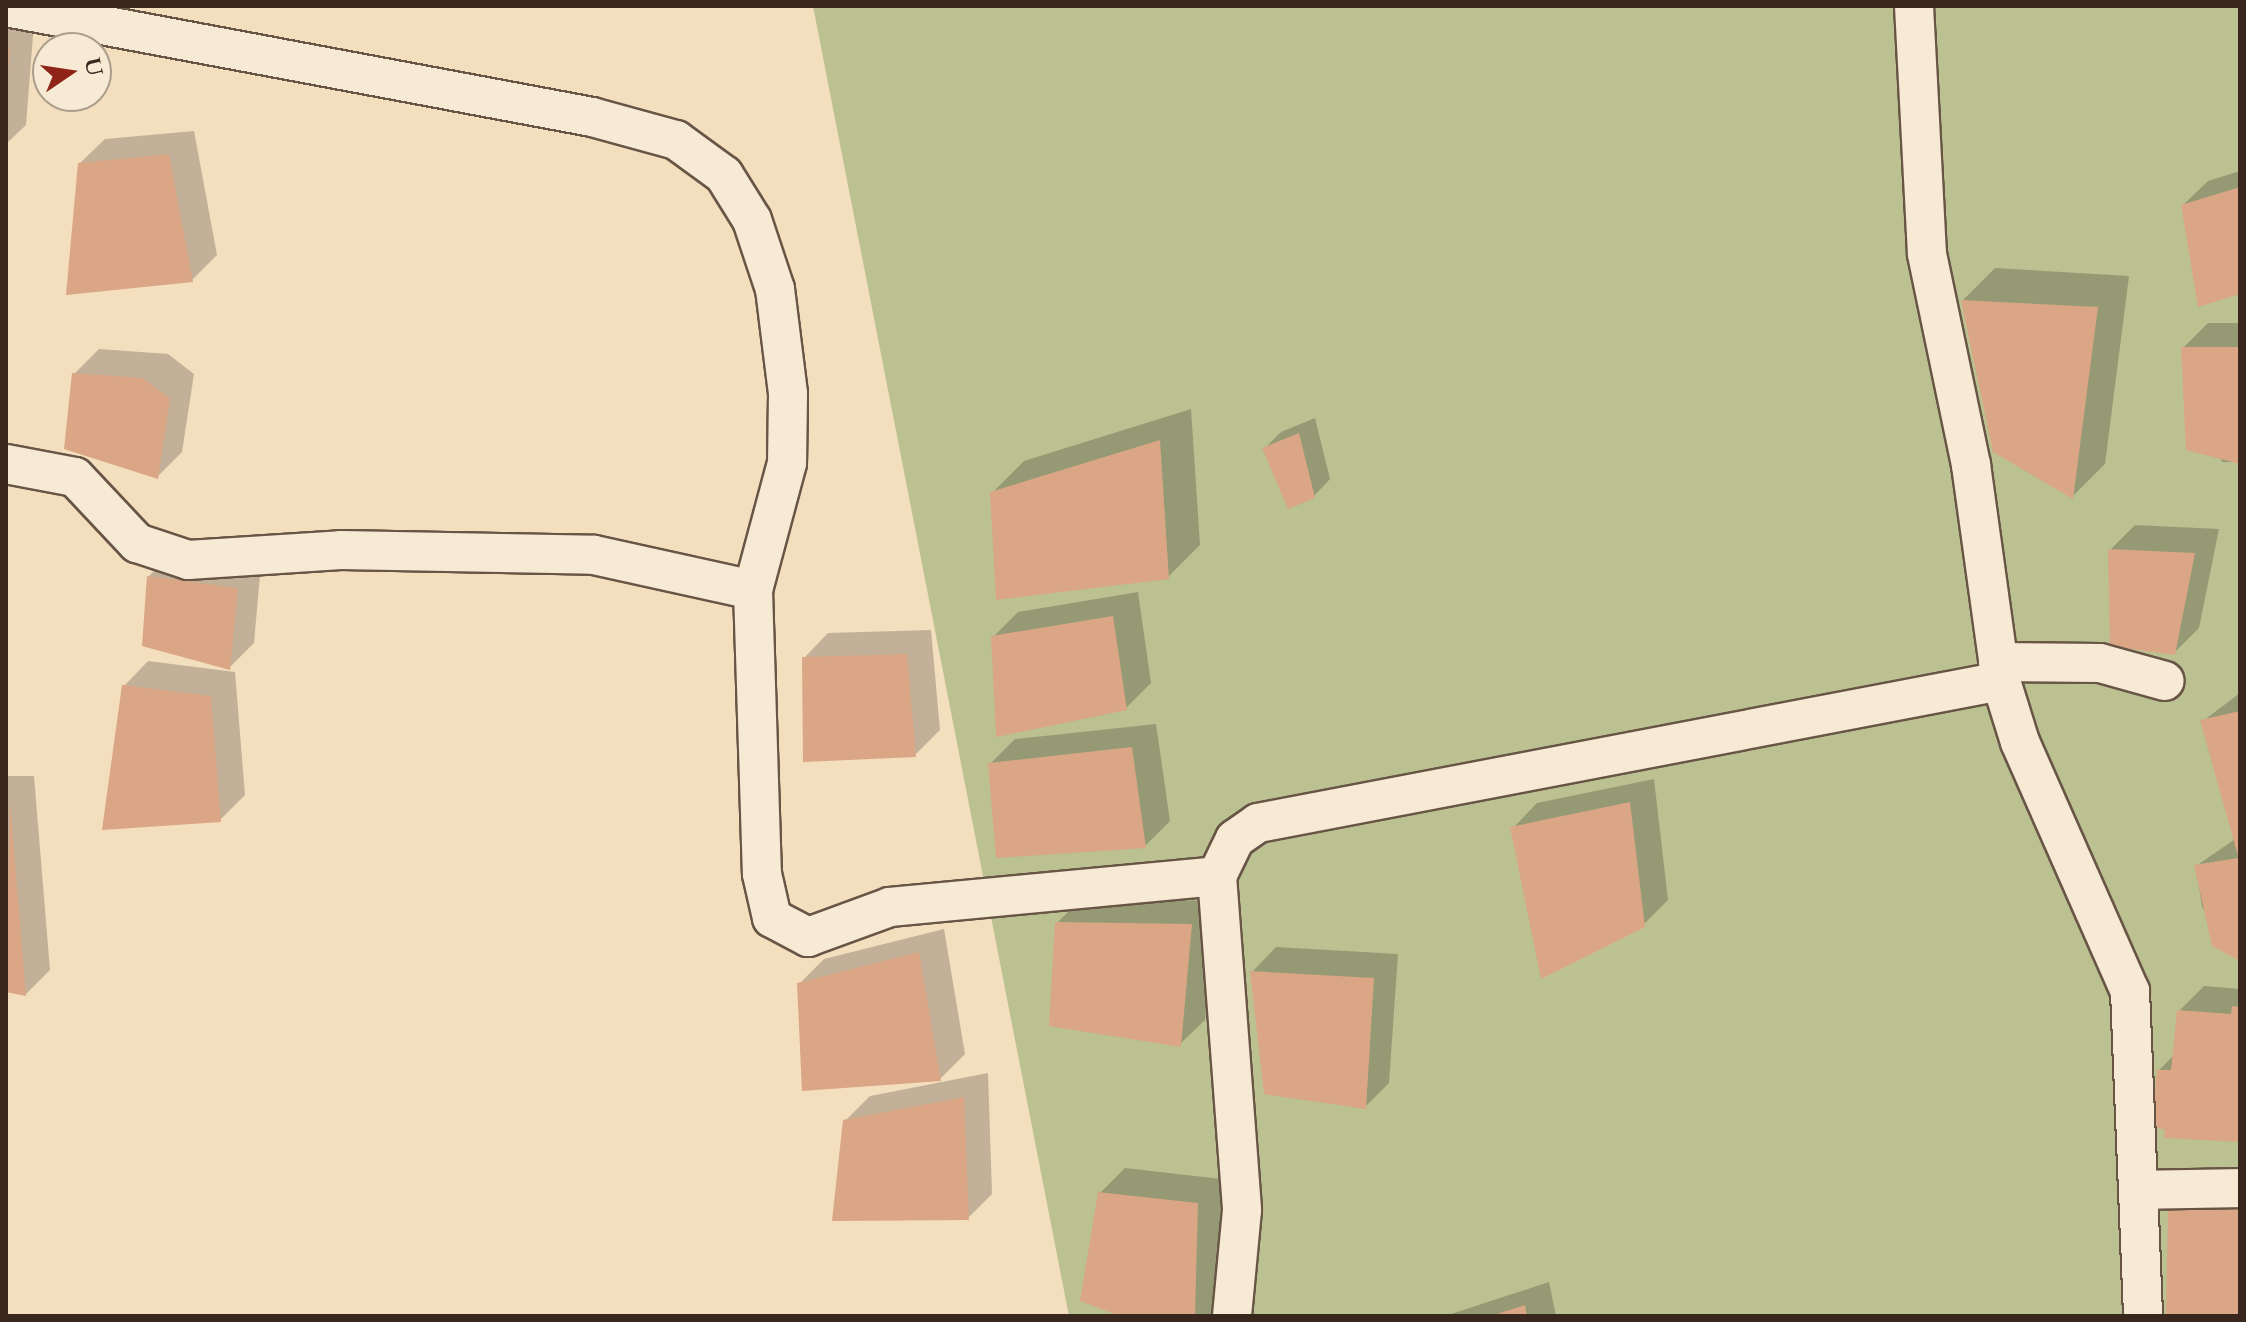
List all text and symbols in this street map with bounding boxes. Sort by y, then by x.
north arrow [32,32,112,112]
text: U [77,55,110,79]

